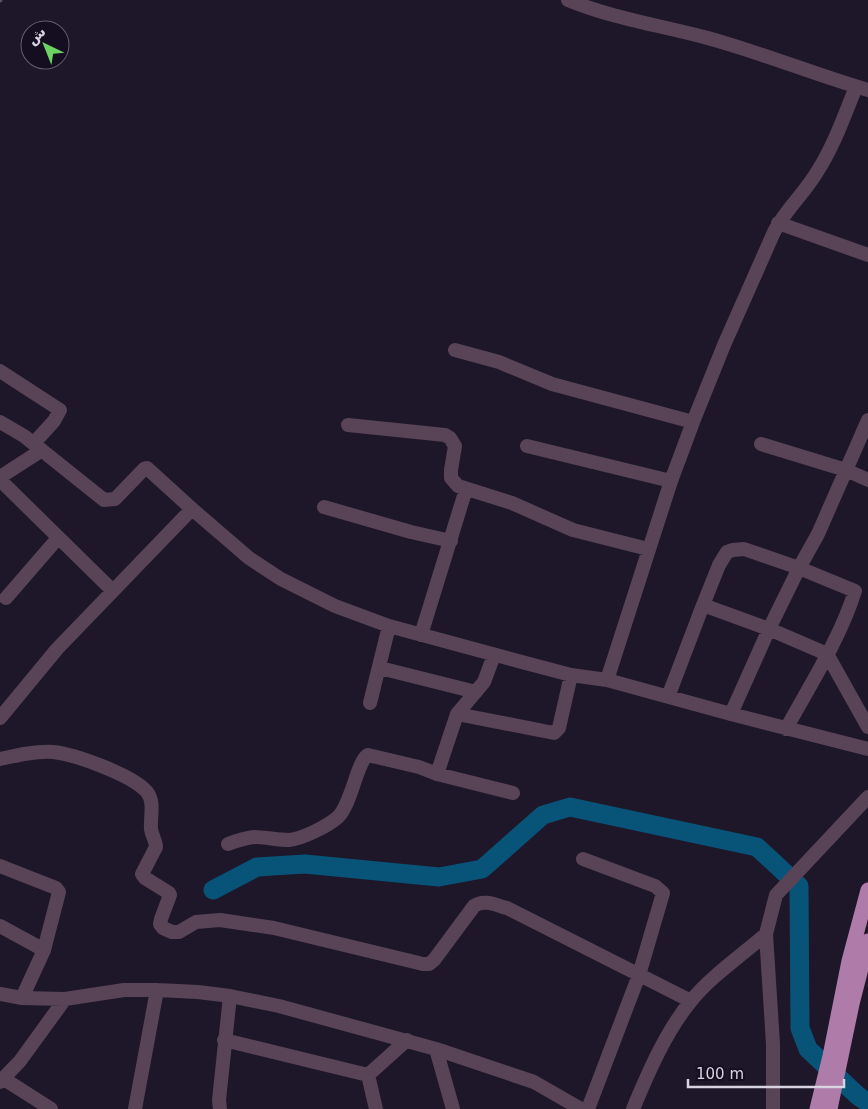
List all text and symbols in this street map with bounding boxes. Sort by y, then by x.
north arrow [20,20,70,70]
text: ش [24,23,49,48]
scale bar [688,1056,844,1088]
text: 100 m [696,1065,744,1083]

